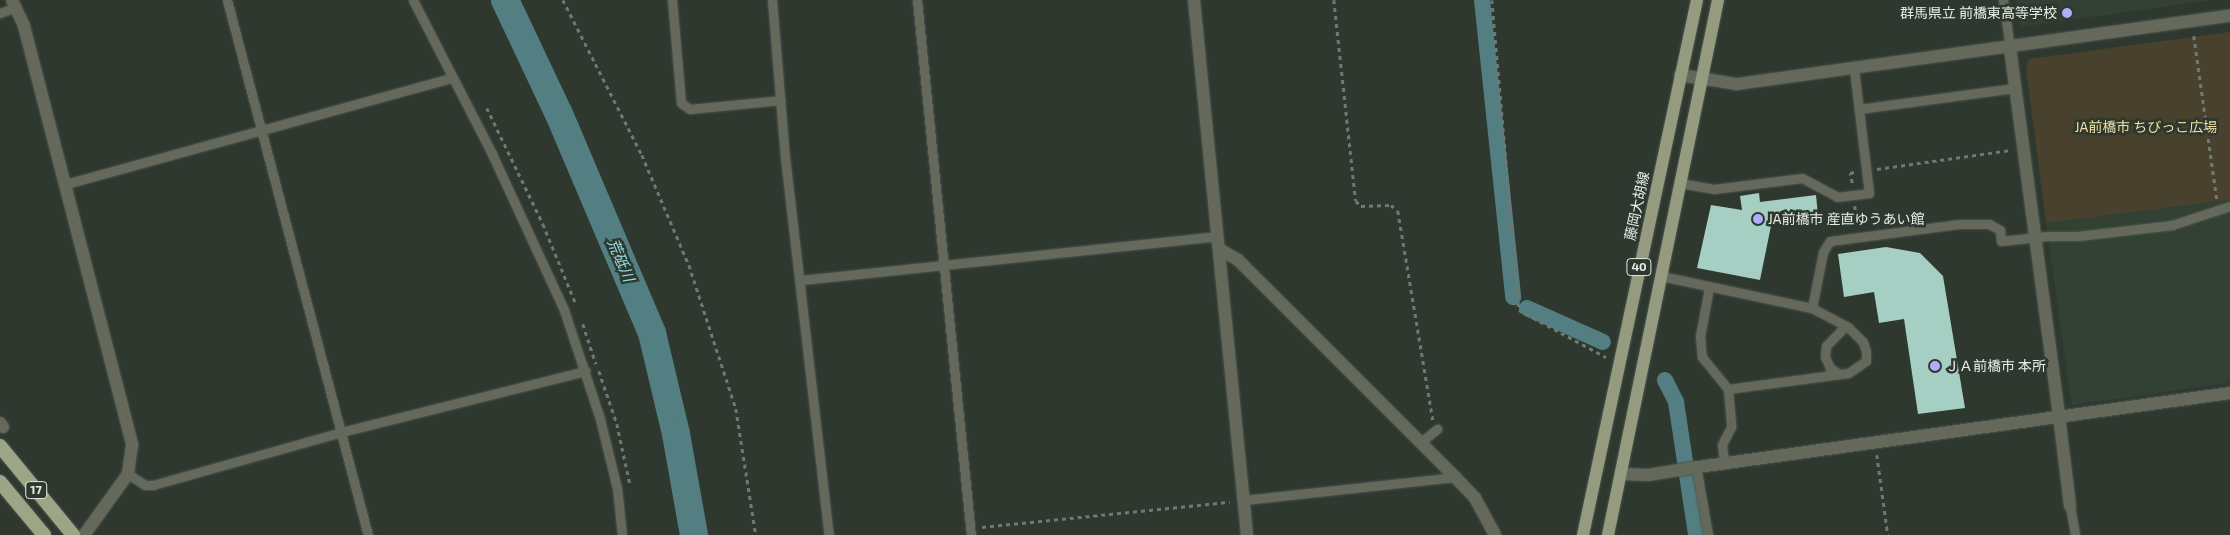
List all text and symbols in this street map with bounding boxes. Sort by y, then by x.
place label: 群馬県立 前橋東高等学校 [1900,5,2057,21]
marker: 群馬県立 前橋東高等学校 [2061,7,2073,19]
park label: JA前橋市 ちびっこ広場 [2075,119,2217,135]
street label: 藤岡大胡線 [1622,170,1652,242]
place label: JA前橋市 産直ゆうあい館 [1768,211,1925,227]
marker: JA前橋市 産直ゆうあい館 [1752,213,1764,225]
water label: 荒砥川 [604,236,638,284]
road number: 40 [1625,258,1653,276]
place label: ＪＡ前橋市 本所 [1945,358,2046,374]
marker: ＪＡ前橋市 本所 [1929,360,1941,372]
road number: 17 [25,480,47,500]

